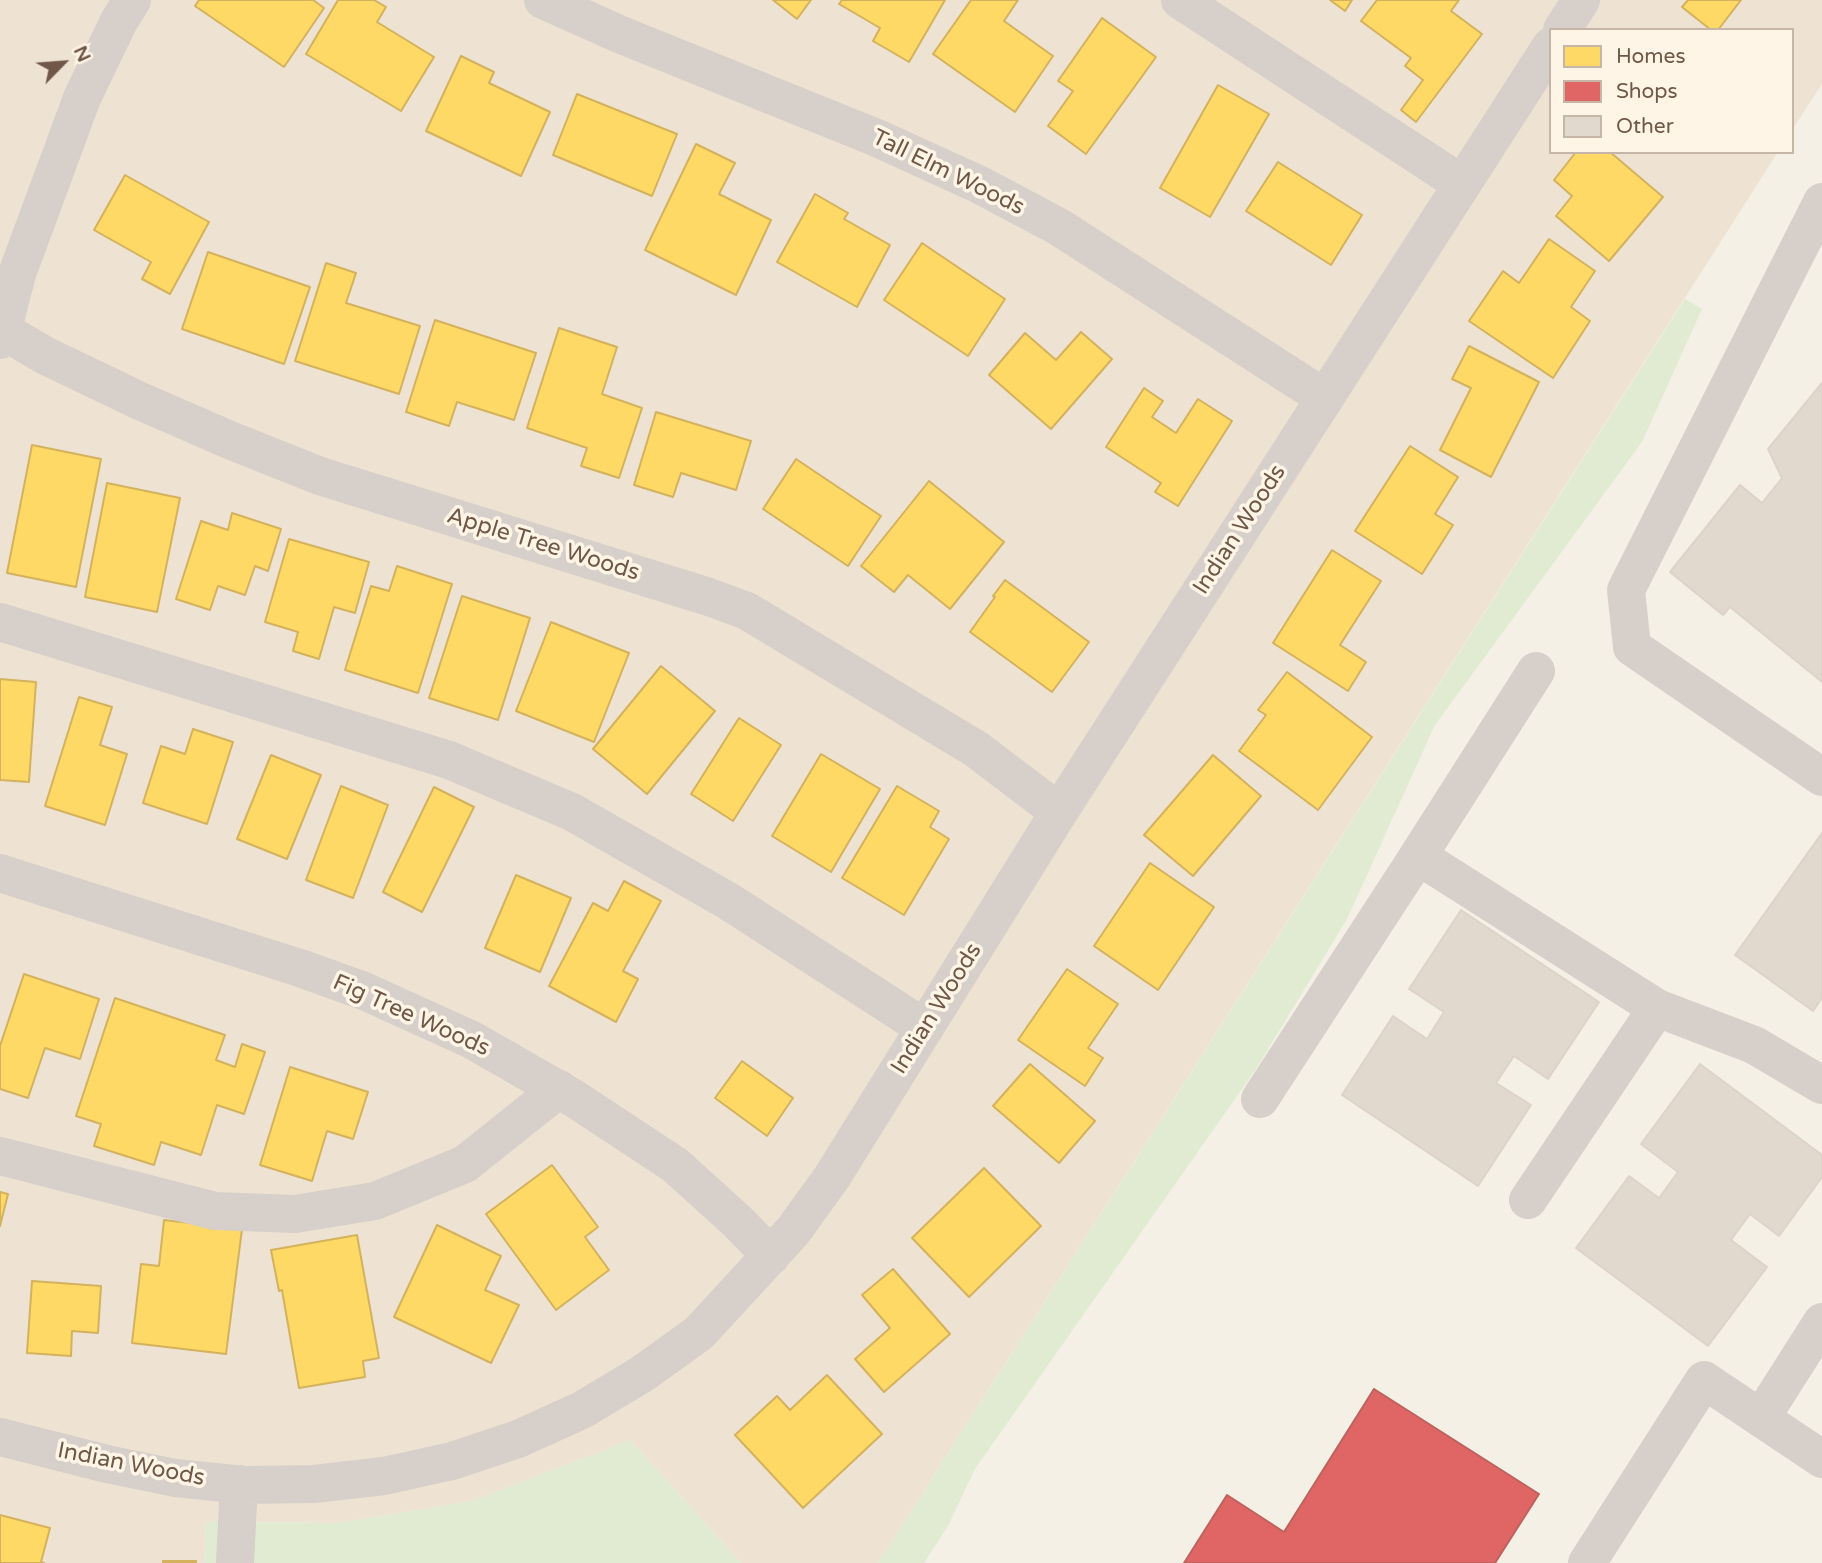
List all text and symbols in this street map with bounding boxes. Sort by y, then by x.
north arrow [28,28,98,98]
legend [1549,28,1794,154]
text: N [69,43,95,66]
text: Homes [1616,44,1686,69]
text: Shops [1616,79,1678,104]
text: Other [1616,114,1674,139]
street label: Tall Elm Woods [867,124,1029,222]
street label: Indian Woods [1188,460,1292,600]
street label: Apple Tree Woods [444,503,642,587]
street label: Indian Woods [886,938,988,1080]
street label: Fig Tree Woods [328,969,494,1063]
street label: Indian Woods [55,1437,207,1493]

